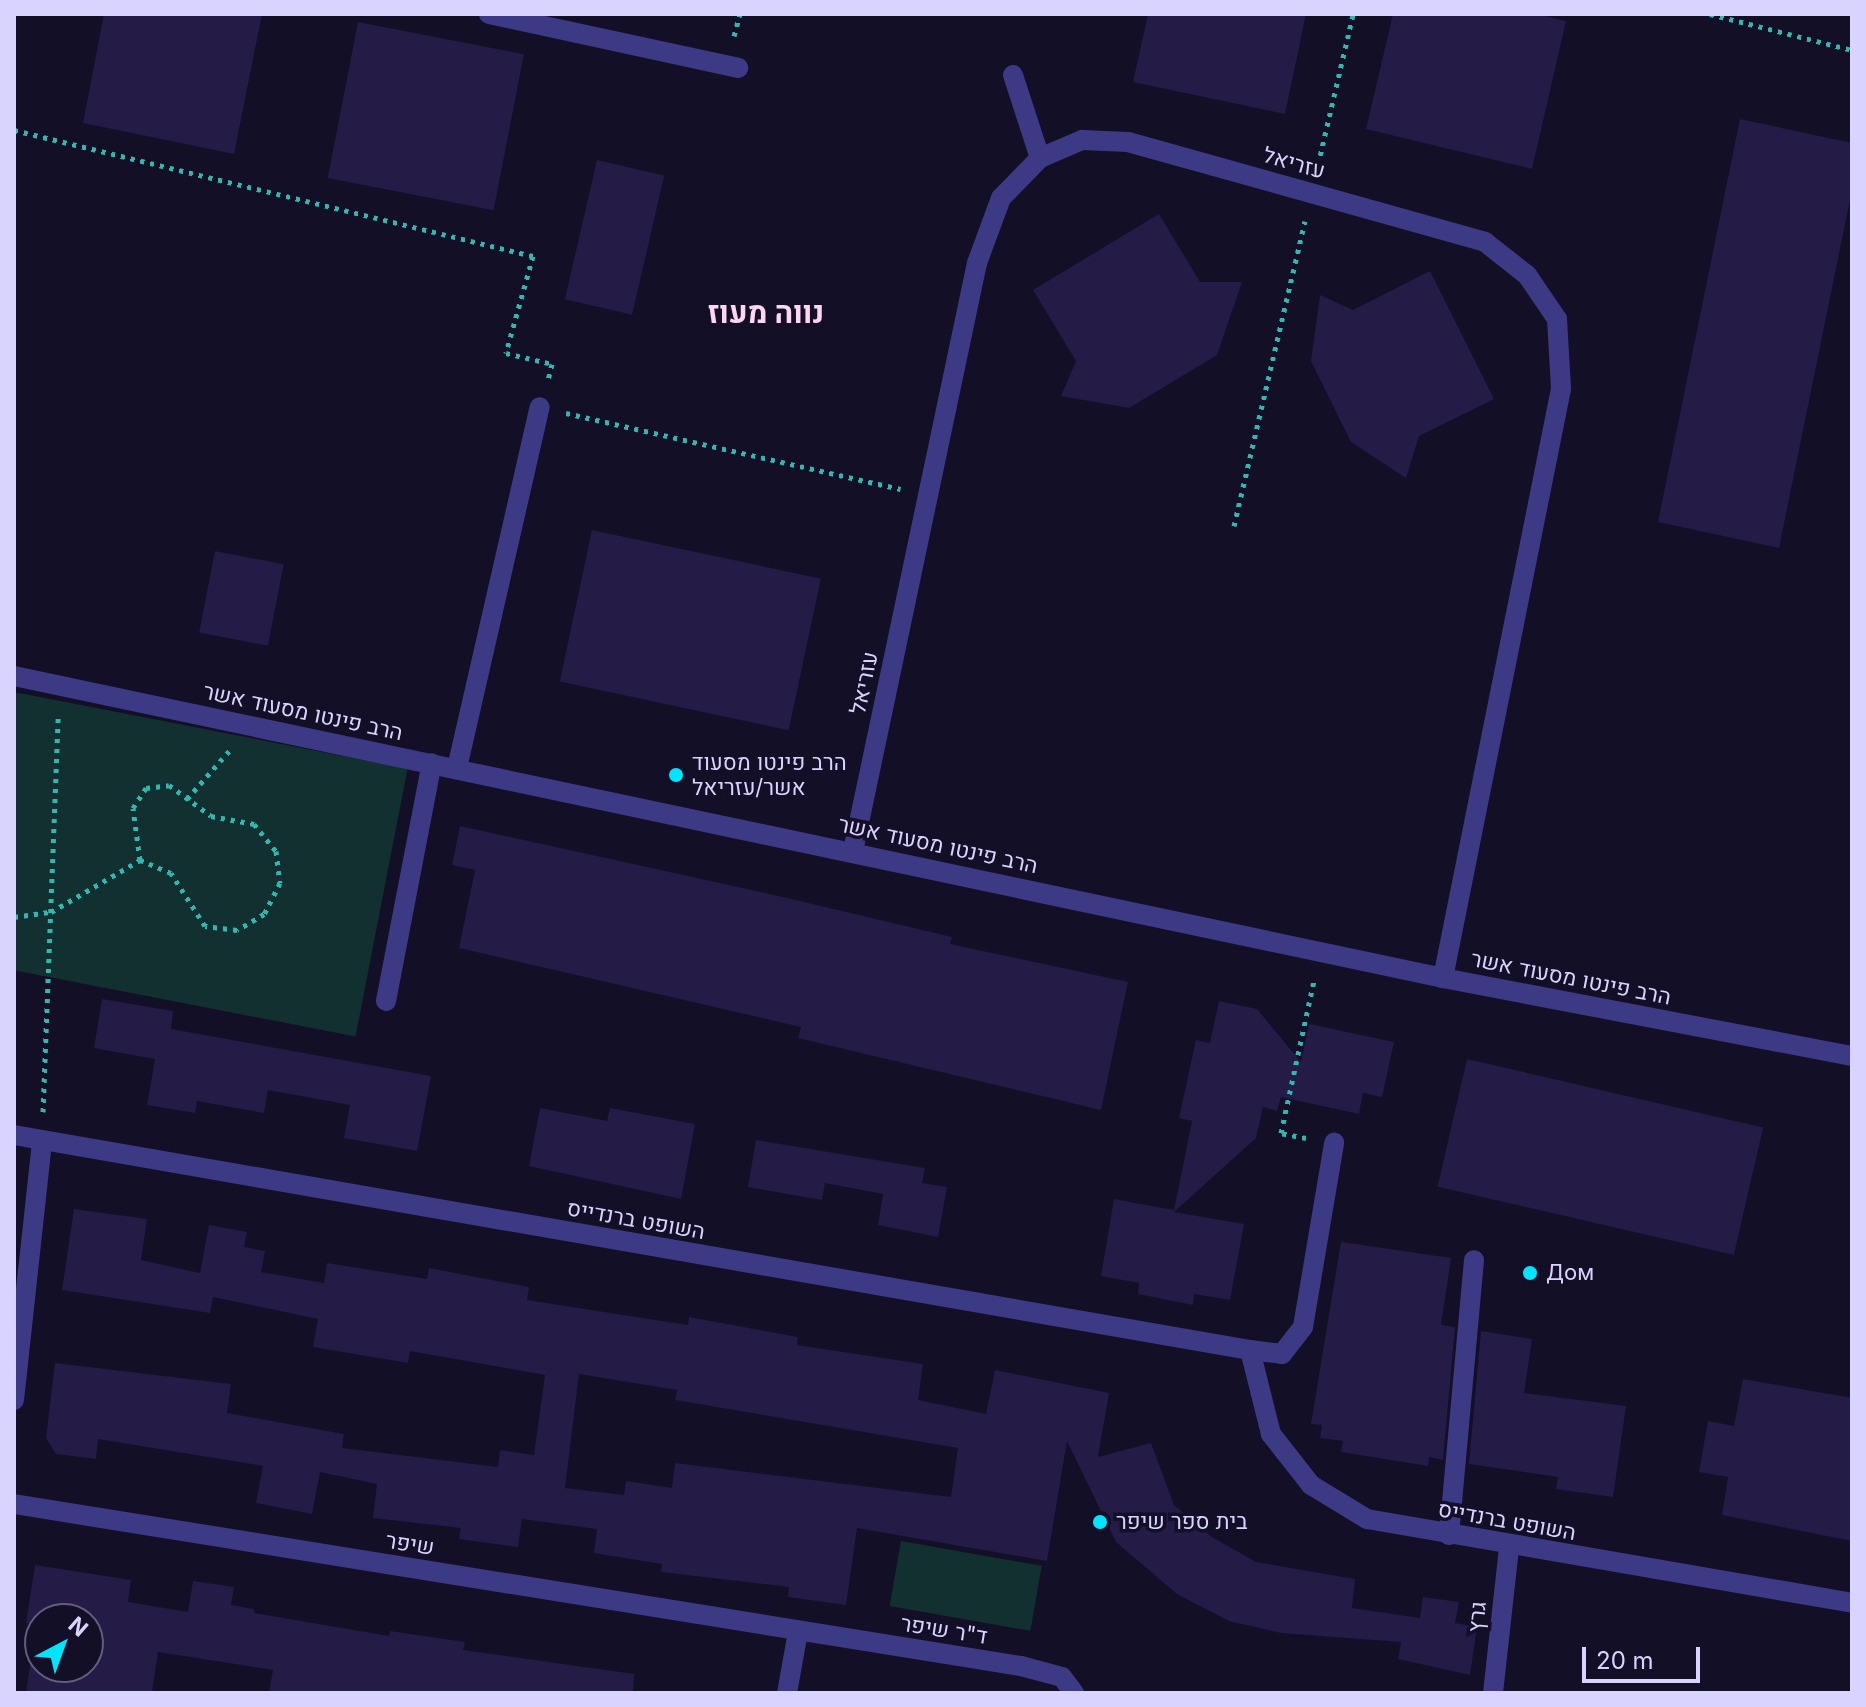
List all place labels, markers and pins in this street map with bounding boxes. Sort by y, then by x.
place label: הרב פינטו מסעוד אשר/עזריאל [692,749,847,800]
marker: הרב פינטו מסעוד אשר/עזריאל [667,766,685,784]
place label: Дом [1546,1260,1594,1286]
marker: Дом [1521,1264,1539,1282]
place label: בית ספר שיפר [1116,1509,1248,1535]
marker: בית ספר שיפר [1091,1513,1109,1531]

